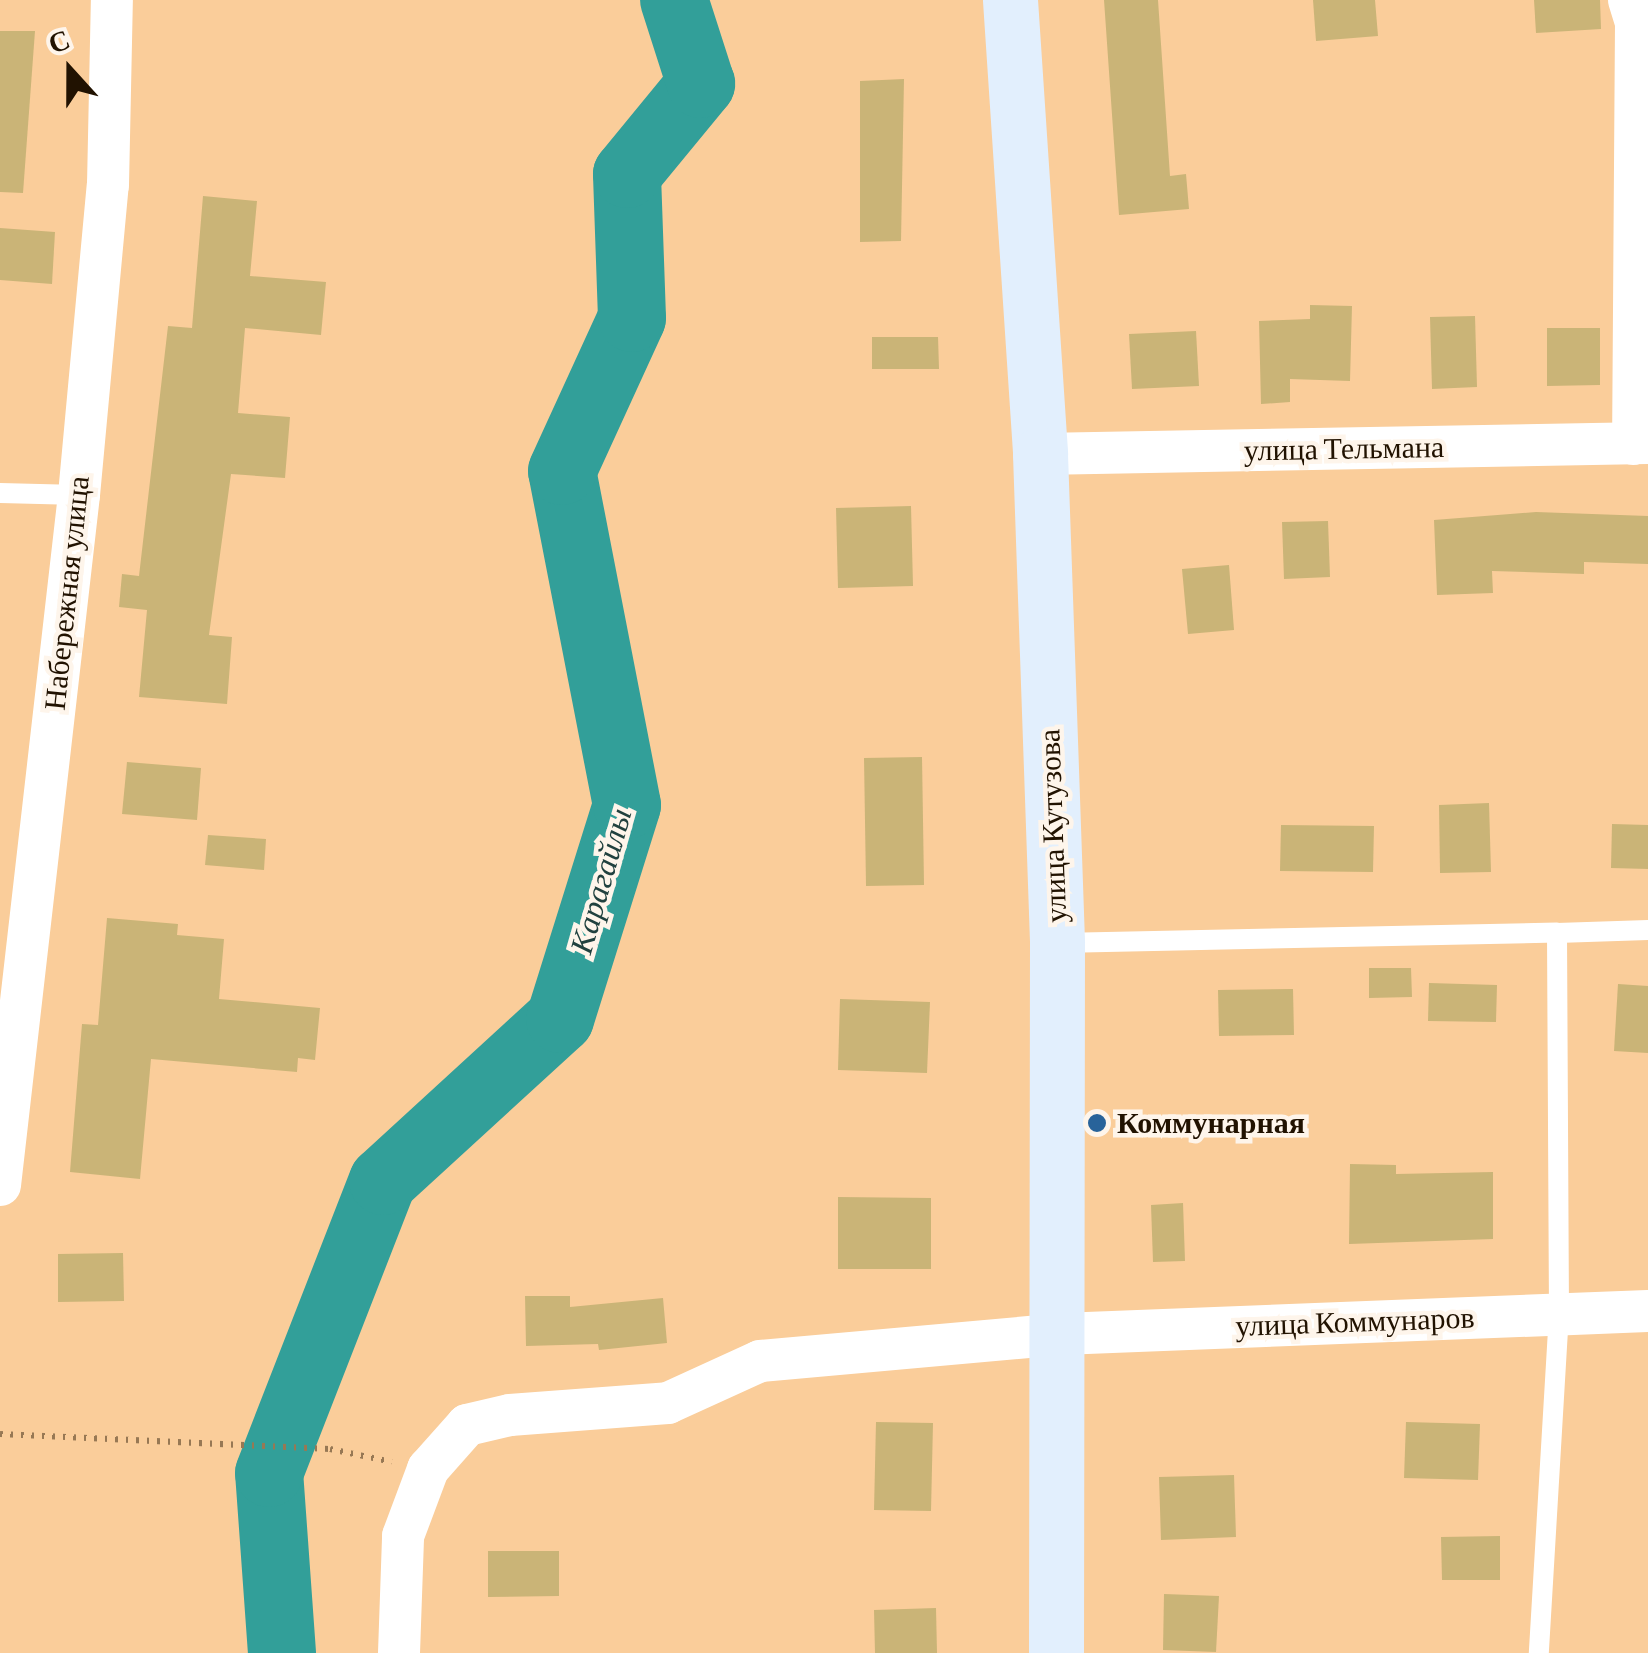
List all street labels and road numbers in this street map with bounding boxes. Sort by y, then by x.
street label: улица Тельмана [1244,429,1444,469]
street label: Набережная улица [37,474,97,712]
street label: улица Кутузова [1032,728,1074,924]
street label: улица Коммунаров [1235,1300,1475,1344]

